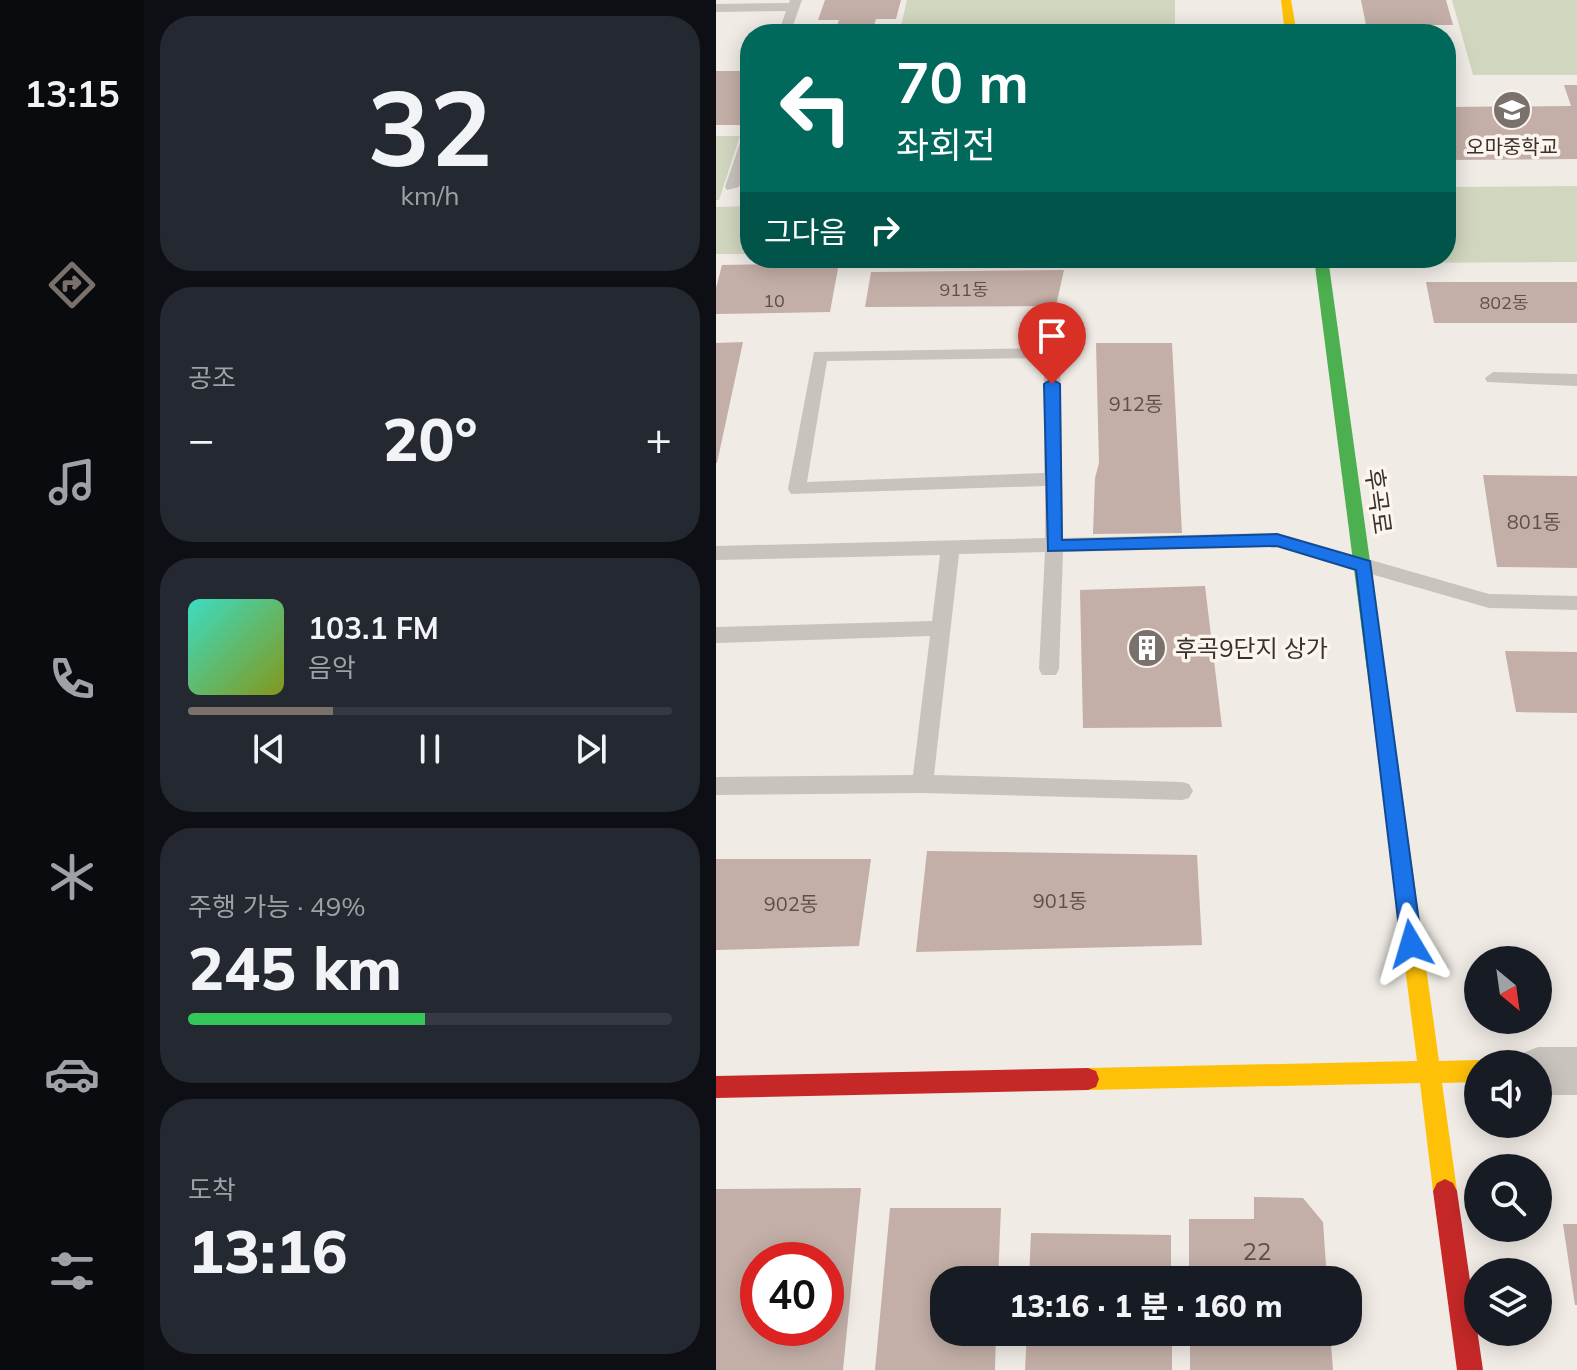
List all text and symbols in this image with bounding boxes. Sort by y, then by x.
text: 70 m [896,47,1029,117]
icon: left [764,56,868,160]
text: 32 [368,61,492,192]
text: 13:15 [24,71,120,116]
school or university icon: 오마중학교 [1491,89,1533,131]
text: 좌회전 [896,122,995,167]
place label: 오마중학교 [1466,134,1558,159]
text: km/h [401,179,459,212]
icon: right [863,208,907,252]
text: 그다음 [764,213,847,251]
icon: directions [44,257,100,313]
house number: 911동 [940,278,988,301]
house number: 10 [763,289,785,312]
house number: 802동 [1480,291,1528,314]
pin [1018,302,1086,384]
icon: arrive [1030,314,1074,358]
text: 공조 [188,361,236,394]
house number: 912동 [1109,391,1163,416]
text: 20° [382,401,478,476]
text: − [188,411,214,466]
text: + [646,411,672,466]
icon: music [44,454,100,510]
street label: 후곡로 [1360,466,1398,536]
house number: 801동 [1507,509,1561,534]
text: 103.1 FM [308,609,439,647]
building icon: 후곡9단지 상가 [1126,627,1168,669]
place label: 후곡9단지 상가 [1175,633,1328,663]
icon: phone [44,651,100,707]
text: 음악 [308,651,356,684]
icon: previous [247,727,291,771]
icon: pause [408,727,452,771]
icon: next [569,727,613,771]
icon: climate [44,849,100,905]
house number: 901동 [1033,888,1087,913]
text: 주행 가능 · 49% [188,890,366,923]
house number: 902동 [764,891,818,916]
position arrow [1369,902,1453,986]
text: 245 km [188,930,402,1005]
north arrow [1464,946,1552,1034]
map controls [1464,946,1552,1346]
icon: car [44,1046,100,1102]
button: sound [1464,1050,1552,1138]
button: search [1464,1154,1552,1242]
text: 도착 [188,1173,236,1206]
text: 13:16 [188,1213,348,1288]
house number: 22 [1243,1236,1271,1266]
speed limit sign: 40 [740,1242,844,1346]
icon: filters [44,1243,100,1299]
button: layers [1464,1258,1552,1346]
text: 13:16 · 1 분 · 160 m [1009,1287,1283,1325]

